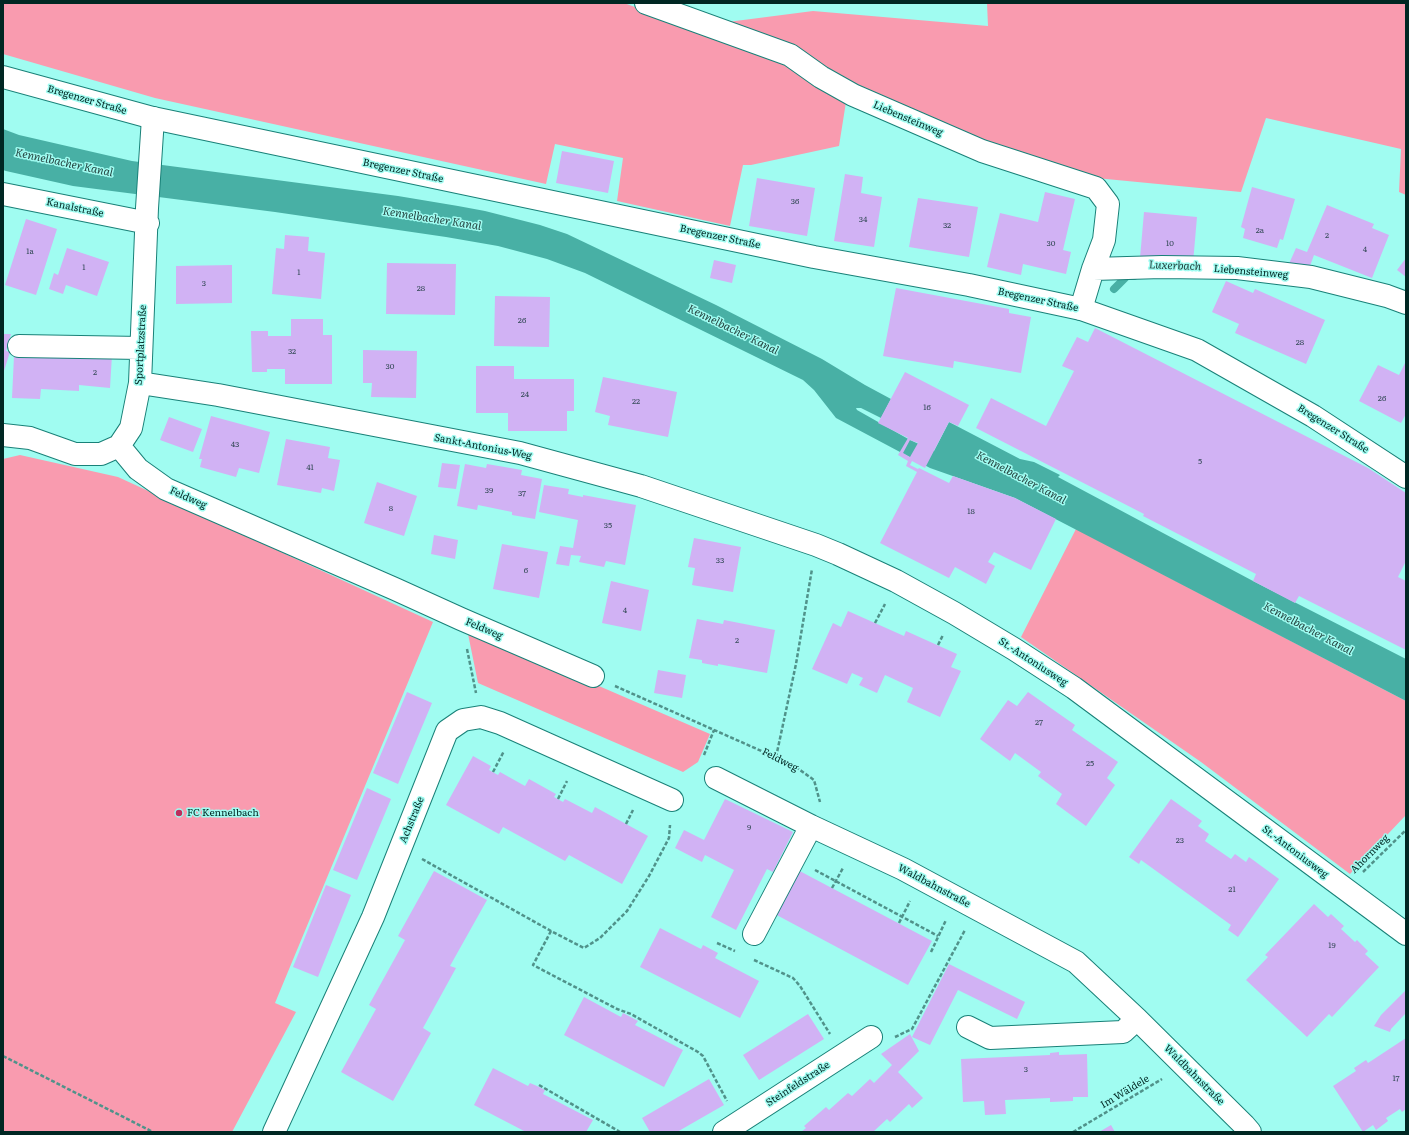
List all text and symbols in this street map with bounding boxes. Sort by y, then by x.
street label: Bregenzer Straße [46,83,128,117]
street label: Liebensteinweg [871,99,945,139]
water label: Kennelbacher Kanal [14,146,114,180]
street label: Bregenzer Straße [362,157,444,185]
street label: Kanalstraße [45,196,105,220]
house number: 36 [791,197,799,207]
water label: Kennelbacher Kanal [382,205,482,233]
house number: 34 [859,215,867,225]
house number: 32 [943,221,951,231]
street label: Bregenzer Straße [679,223,761,251]
house number: 2a [1256,226,1264,236]
house number: 2 [1325,231,1329,241]
house number: 30 [1047,239,1055,249]
house number: 10 [1166,239,1174,249]
house number: 4 [1363,245,1367,255]
house number: 1a [26,247,34,257]
water label: Luxerbach [1149,258,1201,274]
house number: 1 [82,263,86,273]
street label: Liebensteinweg [1213,263,1289,281]
house number: 1 [297,268,301,278]
house number: 3 [202,279,206,289]
house number: 28 [417,284,425,294]
street label: Bregenzer Straße [997,286,1079,314]
water label: Kennelbacher Kanal [685,302,781,358]
street label: Sportplatzstraße [133,305,149,385]
house number: 26 [518,316,526,326]
house number: 28 [1296,338,1304,348]
house number: 32 [288,347,296,357]
house number: 30 [386,362,394,372]
house number: 2 [93,368,97,378]
house number: 24 [521,390,529,400]
house number: 26 [1378,394,1386,404]
house number: 22 [632,397,640,407]
street label: Bregenzer Straße [1295,402,1371,456]
house number: 16 [923,403,931,413]
street label: Sankt-Antonius-Weg [433,432,533,462]
house number: 43 [231,440,239,450]
water label: Kennelbacher Kanal [974,449,1068,507]
house number: 5 [1198,457,1202,467]
house number: 41 [306,463,314,473]
street label: Feldweg [168,485,208,511]
house number: 39 [485,486,493,496]
house number: 37 [518,489,526,499]
house number: 8 [389,504,393,514]
house number: 18 [967,507,975,517]
house number: 35 [604,521,612,531]
house number: 33 [716,556,724,566]
house number: 6 [524,566,528,576]
water label: Kennelbacher Kanal [1261,600,1355,658]
house number: 4 [623,606,627,616]
street label: Feldweg [464,616,504,642]
street label: St.-Antoniusweg [996,635,1070,689]
house number: 2 [735,636,739,646]
house number: 27 [1035,718,1043,728]
street label: Feldweg [760,746,800,774]
house number: 25 [1086,759,1094,769]
street label: Achstraße [397,795,427,845]
place label: FC Kennelbach [187,807,259,819]
marker: FC Kennelbach [174,808,184,818]
house number: 9 [747,823,751,833]
street label: St.-Antoniusweg [1260,823,1330,881]
street label: Ahornweg [1348,832,1392,876]
house number: 23 [1176,836,1184,846]
street label: Waldbahnstraße [896,862,972,910]
house number: 21 [1228,885,1236,895]
house number: 19 [1328,941,1336,951]
street label: Waldbahnstraße [1161,1042,1227,1108]
street label: Steinfeldstraße [764,1059,832,1109]
house number: 3 [1024,1065,1028,1075]
street label: Im Wäldele [1098,1073,1152,1111]
house number: 17 [1392,1074,1400,1084]

